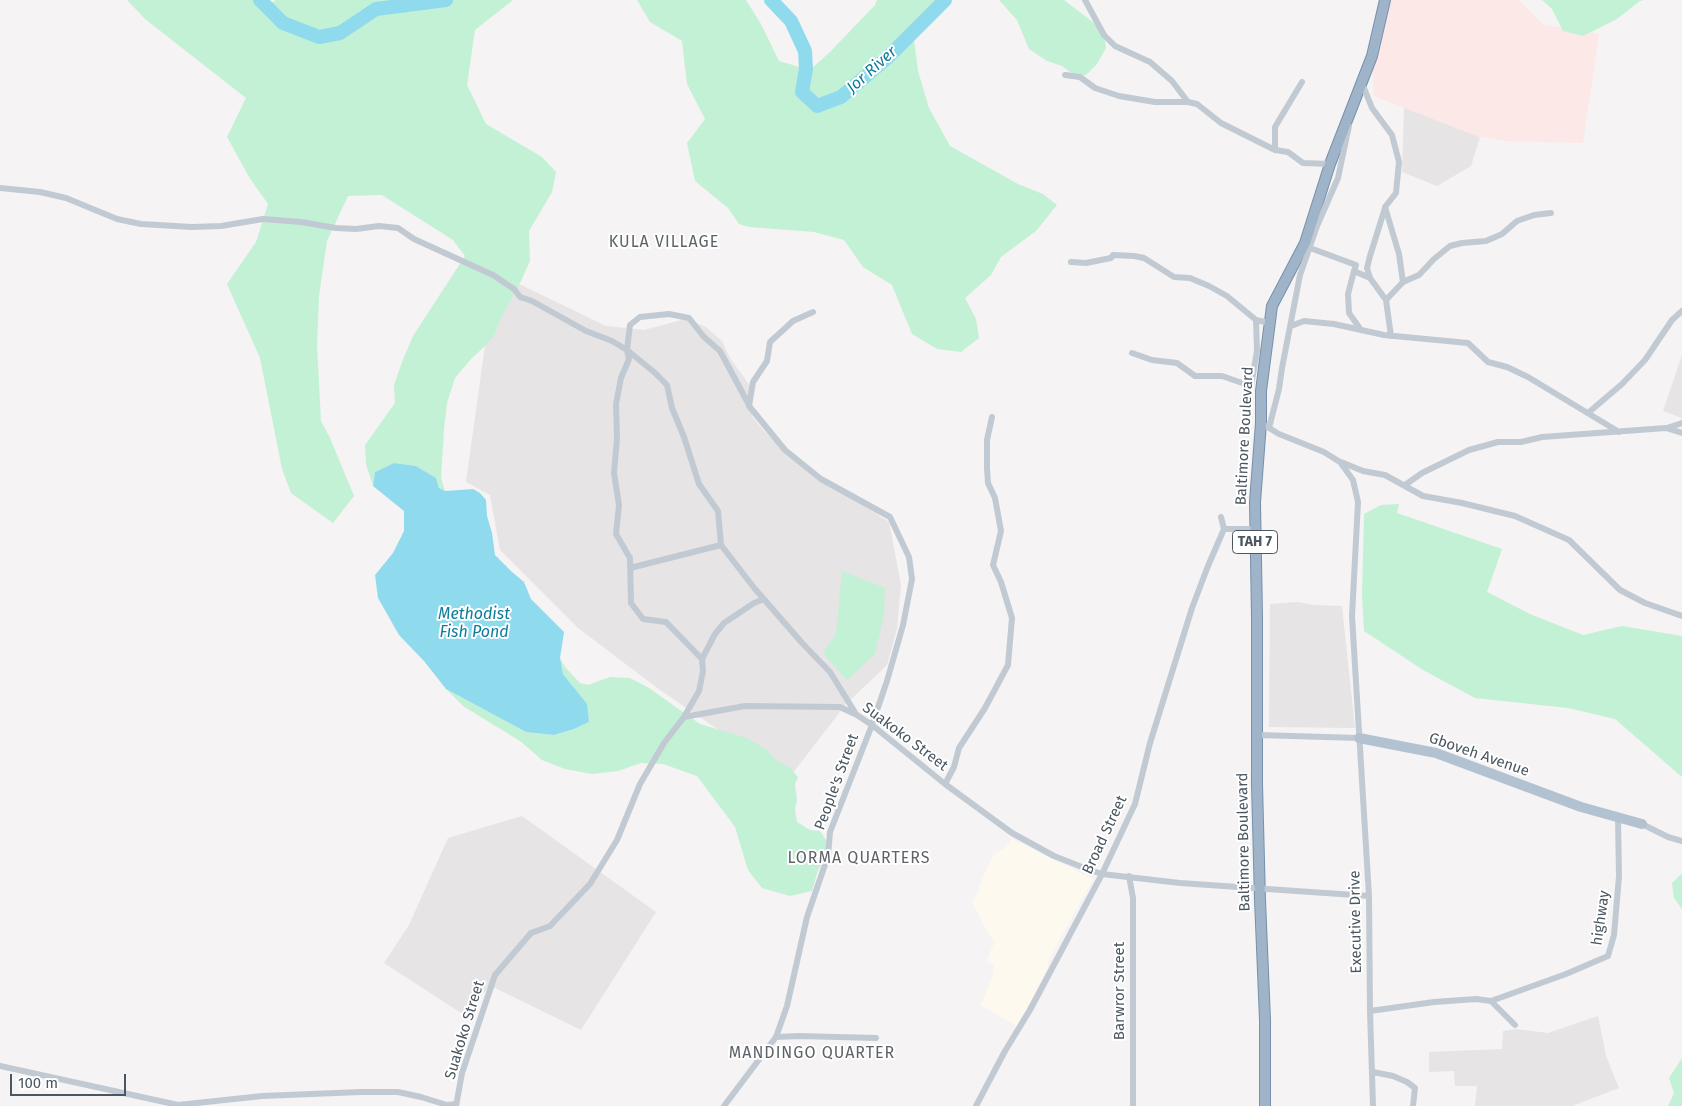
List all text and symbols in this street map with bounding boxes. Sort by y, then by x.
water label: Jor River [843,43,901,97]
district label: KULA VILLAGE [607,233,721,253]
street label: Baltimore Boulevard [1232,366,1258,506]
road number: TAH 7 [1232,530,1278,554]
water label: Methodist Fish Pond [438,605,510,643]
street label: Suakoko Street [859,699,951,775]
street label: Gboveh Avenue [1426,729,1532,781]
street label: People's Street [811,731,863,833]
street label: Baltimore Boulevard [1234,772,1254,912]
street label: Broad Street [1079,793,1131,877]
district label: LORMA QUARTERS [786,849,932,869]
street label: Executive Drive [1346,870,1366,974]
street label: highway [1588,889,1614,947]
street label: Barwror Street [1111,942,1129,1040]
street label: Suakoko Street [441,978,489,1082]
district label: MANDINGO QUARTER [727,1044,897,1064]
scale bar [12,1064,129,1096]
text: 100 m [18,1074,58,1092]

